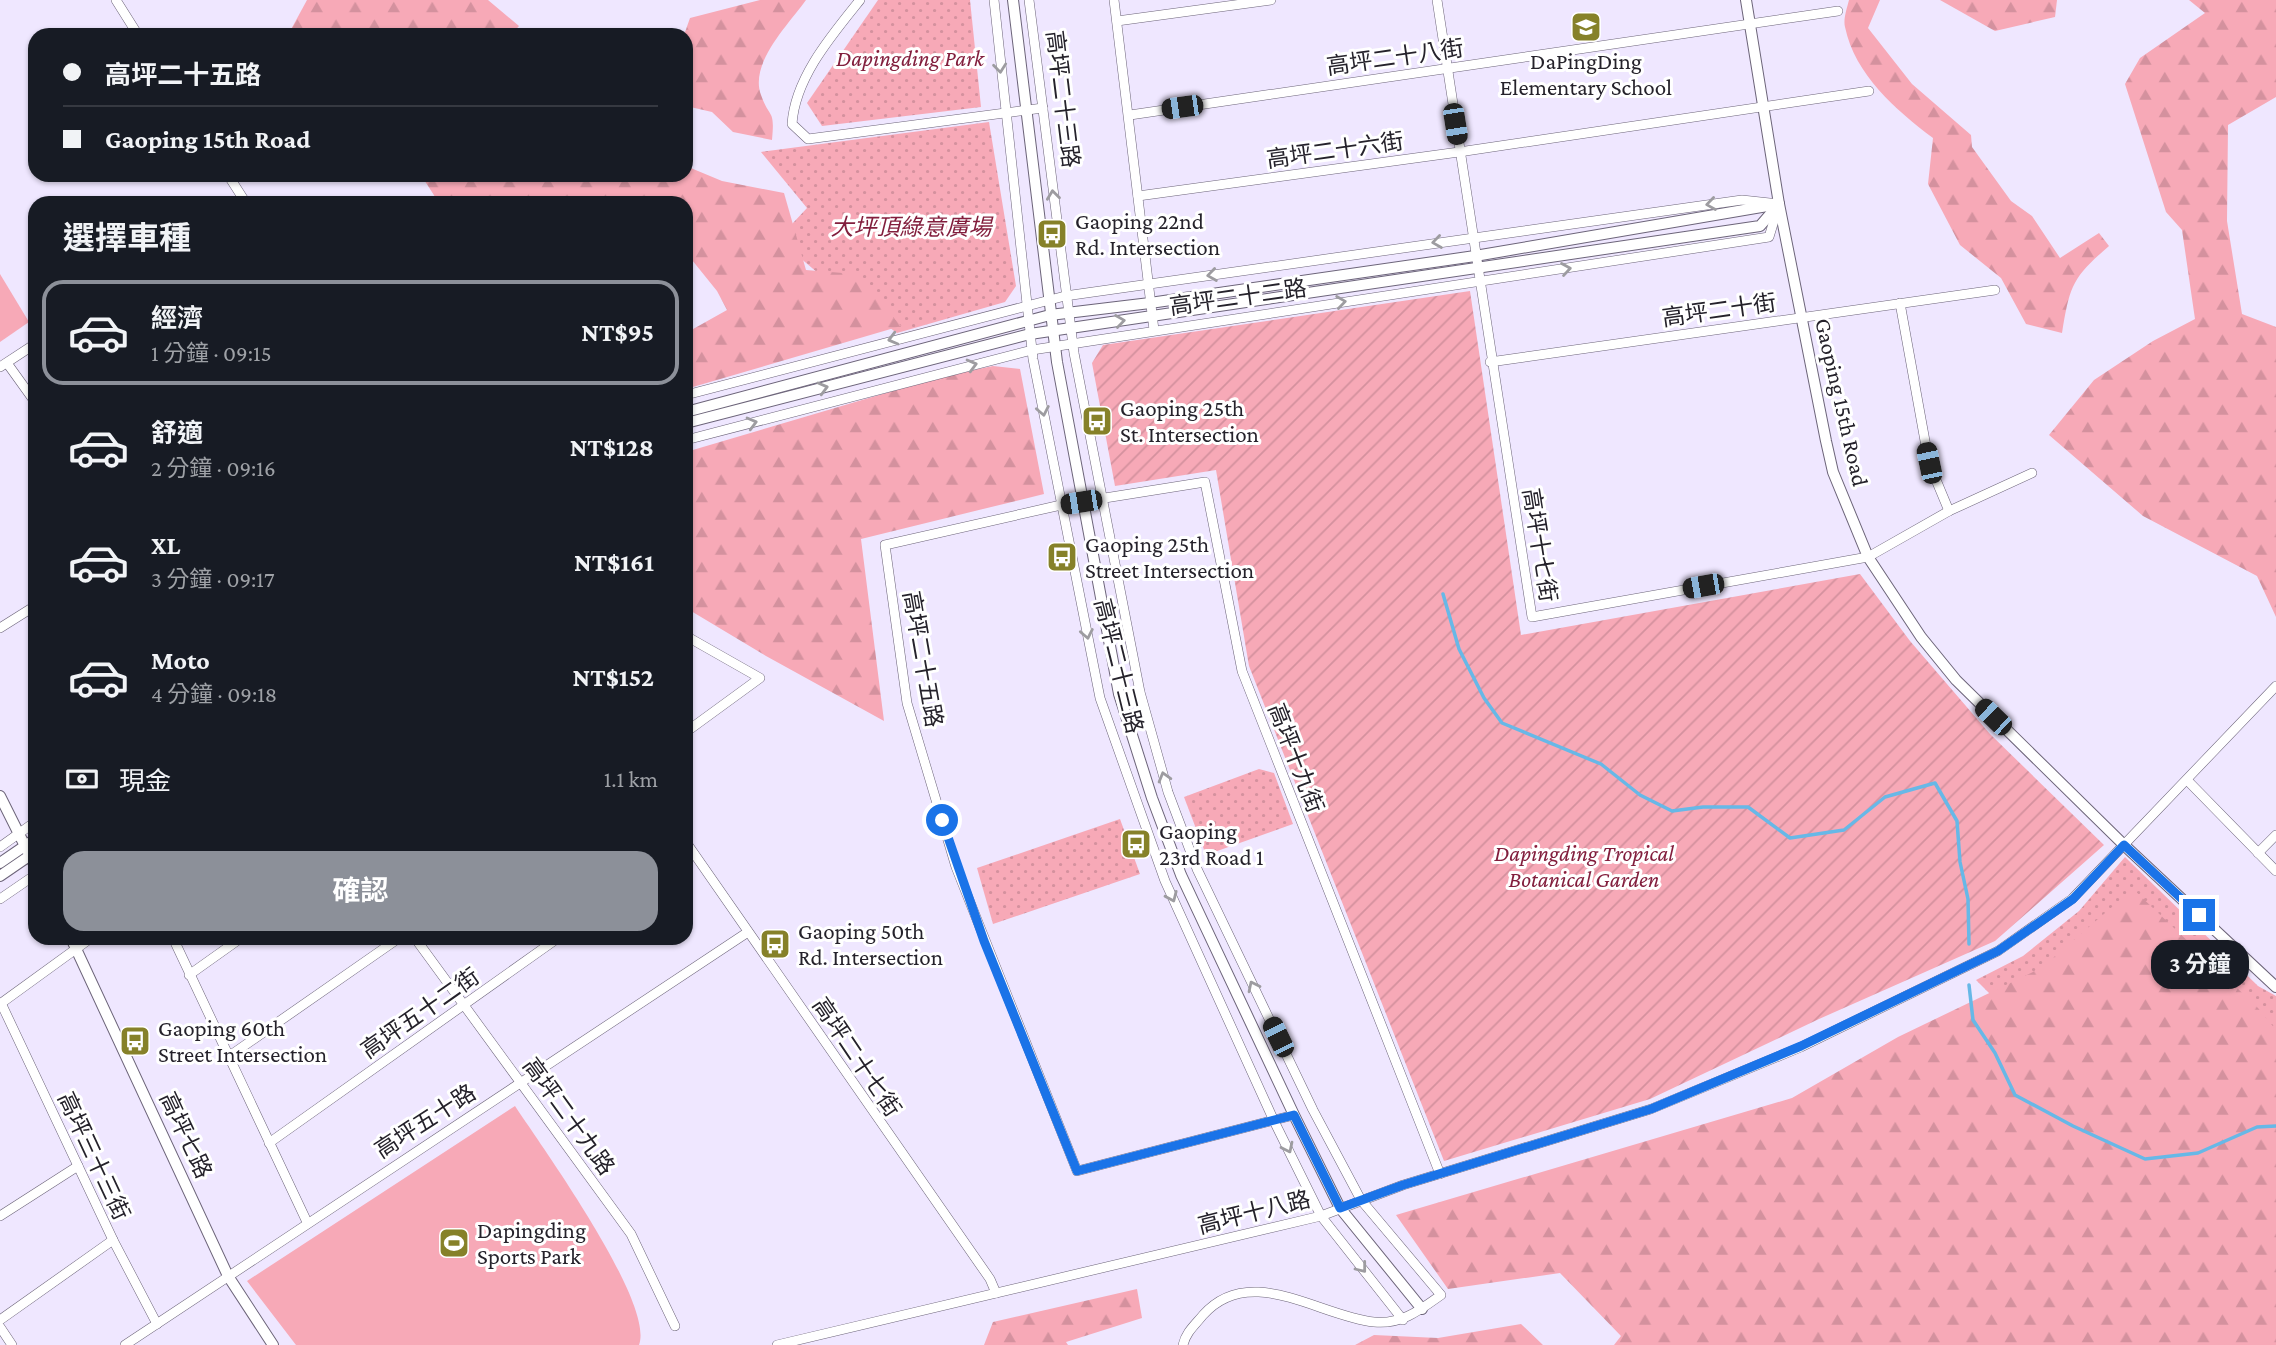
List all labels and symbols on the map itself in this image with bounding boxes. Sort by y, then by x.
school or university icon: DaPingDing Elementary School [1569,10,1603,44]
street label: 高坪二十三路 [1042,29,1084,169]
street label: 高坪二十八街 [1325,35,1465,79]
park label: Dapingding Park [836,45,985,71]
place label: DaPingDing Elementary School [1500,48,1672,100]
one-way arrow [993,62,1008,74]
car [1160,94,1205,120]
car [1442,102,1469,146]
street label: 高坪二十六街 [1265,128,1405,172]
one-way arrow [1046,190,1061,201]
one-way arrow [1705,196,1717,211]
place label: Gaoping 22nd Rd. Intersection [1075,208,1220,260]
park label: 大坪頂綠意廣場 [831,214,995,240]
bus stop icon: Gaoping 22nd Rd. Intersection [1035,217,1069,251]
one-way arrow [1431,235,1443,250]
one-way arrow [1560,262,1572,277]
one-way arrow [1206,268,1218,283]
street label: 高坪二十二路 [1168,275,1308,319]
street label: 高坪二十街 [1660,289,1778,331]
one-way arrow [1335,295,1347,310]
one-way arrow [1114,313,1126,328]
street label: Gaoping 15th Road [1810,315,1874,489]
one-way arrow [887,331,899,345]
one-way arrow [966,359,978,373]
one-way arrow [817,381,829,396]
place label: Gaoping 25th St. Intersection [1120,395,1259,447]
bus stop icon: Gaoping 25th St. Intersection [1080,404,1114,438]
one-way arrow [1035,405,1050,417]
one-way arrow [746,417,758,431]
car [1915,440,1944,486]
street label: 高坪十七街 [1518,486,1562,604]
car [1059,488,1104,516]
place label: Gaoping 25th Street Intersection [1085,531,1254,583]
bus stop icon: Gaoping 25th Street Intersection [1045,540,1079,574]
car [1681,572,1726,600]
street label: 高坪二十五路 [898,589,948,729]
street label: 高坪二十三路 [1090,596,1148,736]
one-way arrow [1079,628,1094,640]
car [1971,695,2016,739]
street label: 高坪十九街 [1263,700,1329,816]
one-way arrow [1158,771,1172,783]
route start [926,804,958,836]
place label: Gaoping 23rd Road 1 [1159,818,1264,870]
bus stop icon: Gaoping 23rd Road 1 [1119,827,1153,861]
park label: Dapingding Tropical Botanical Garden [1494,840,1674,892]
one-way arrow [1164,889,1178,902]
route end [2183,899,2215,931]
place label: Gaoping 50th Rd. Intersection [798,918,943,970]
bus stop icon: Gaoping 50th Rd. Intersection [758,927,792,961]
callout: 3 分鐘 [2150,940,2248,988]
street label: 高坪五十二街 [356,963,484,1063]
one-way arrow [1248,981,1262,993]
street label: 高坪二十七街 [808,993,906,1121]
car [1260,1014,1297,1060]
place label: Gaoping 60th Street Intersection [158,1015,327,1067]
bus stop icon: Gaoping 60th Street Intersection [118,1024,152,1058]
street label: 高坪二十九路 [518,1053,620,1179]
street label: 高坪五十路 [370,1079,480,1163]
street label: 高坪三十三街 [53,1088,135,1224]
street label: 高坪七路 [155,1088,217,1182]
one-way arrow [1279,1141,1293,1153]
street label: 高坪十八路 [1195,1185,1313,1239]
place label: Dapingding Sports Park [477,1217,586,1269]
sports icon: Dapingding Sports Park [437,1226,471,1260]
one-way arrow [1354,1261,1367,1273]

